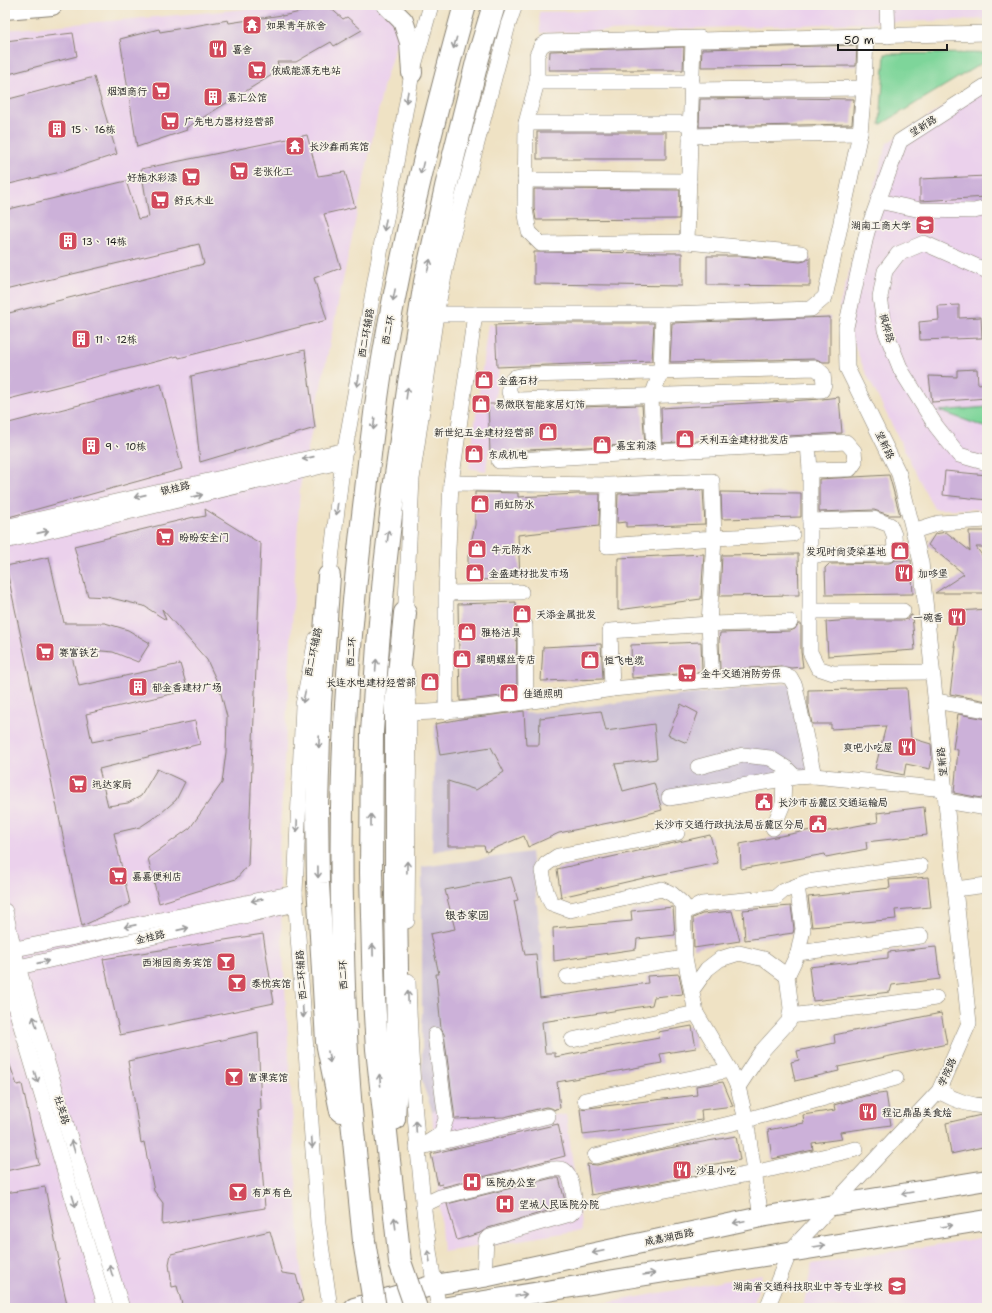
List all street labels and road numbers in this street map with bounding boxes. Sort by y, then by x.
street label: 望新路 [907,112,939,140]
street label: 西二环辅路 [355,307,377,359]
street label: 枫桦路 [877,312,897,344]
street label: 西二环 [379,314,397,346]
street label: 望新路 [873,429,897,461]
street label: 银桂路 [159,478,191,498]
street label: 西二环辅路 [301,626,325,678]
street label: 西二环 [343,637,359,667]
street label: 望新路 [934,746,950,778]
street label: 金桂路 [134,927,166,947]
street label: 西二环辅路 [293,950,309,1000]
street label: 西二环 [336,960,350,990]
street label: 学院路 [935,1056,959,1088]
street label: 杜英路 [51,1094,73,1126]
street label: 咸嘉湖西路 [643,1225,695,1249]

